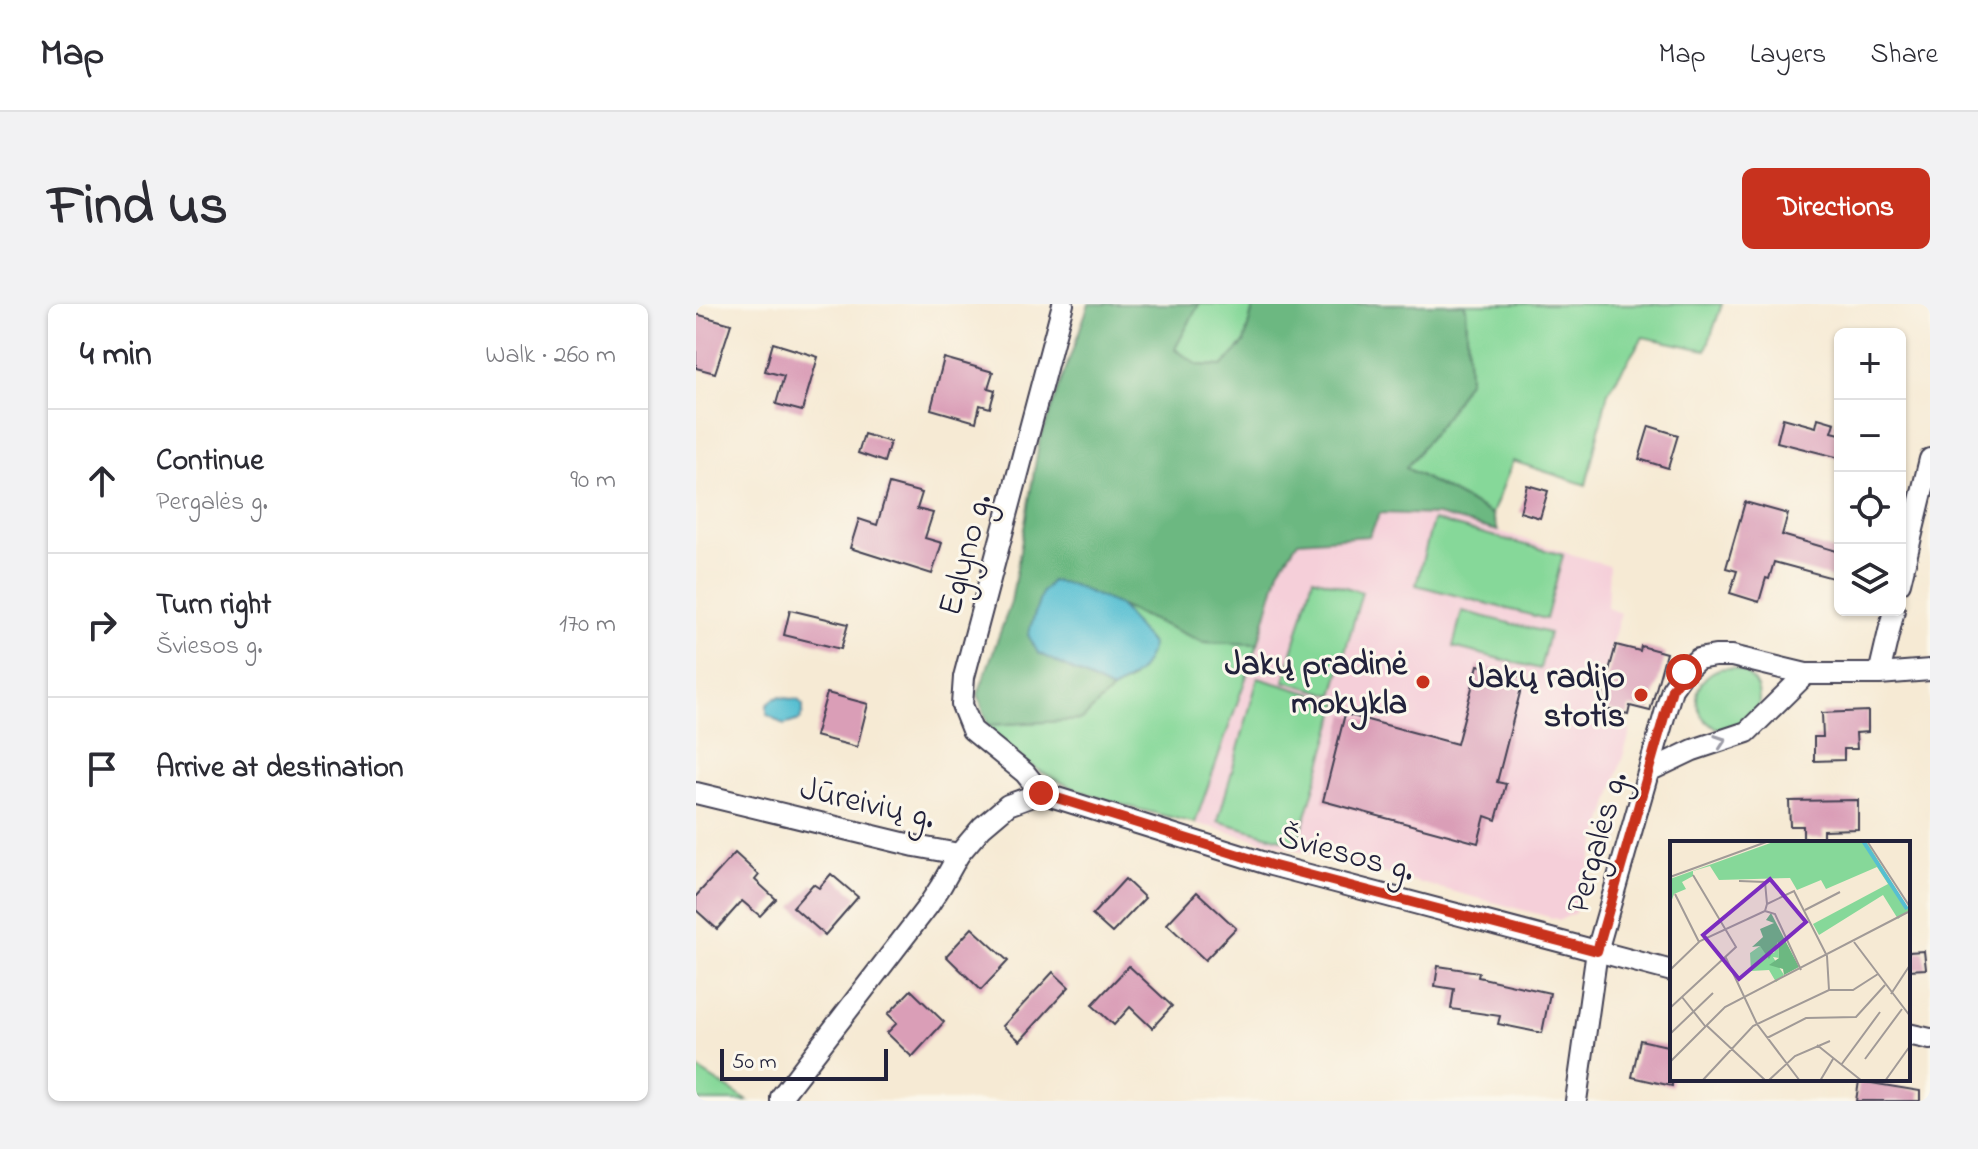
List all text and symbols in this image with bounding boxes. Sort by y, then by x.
text: Map [40,27,104,83]
text: Map [1658,35,1706,76]
text: Layers [1750,35,1826,76]
text: Share [1870,35,1938,76]
text: Find us [48,168,228,249]
button: Directions [1742,168,1930,249]
map controls [1834,328,1906,616]
button: + [1834,328,1906,400]
text: 4 min [80,331,152,381]
text: Walk · 260 m [485,337,616,375]
button: − [1834,400,1906,472]
text: Continue [156,440,264,484]
icon: ahead [80,459,124,503]
text: 90 m [570,462,616,500]
button: locate [1834,472,1906,544]
text: Pergalės g. [156,484,268,522]
street label: Eglyno g. [927,488,1007,622]
button: layers [1834,544,1906,616]
text: Turn right [156,584,271,628]
icon: right [80,603,124,647]
text: 170 m [559,606,616,644]
text: Šviesos g. [156,628,263,666]
place label: Jakų pradinė mokykla [1225,641,1408,731]
place label: Jakų radijo stotis [1469,654,1625,743]
route start [1666,654,1702,690]
marker: Jakų pradinė mokykla [1414,673,1432,691]
marker: Jakų radijo stotis [1632,686,1650,704]
one-way arrow [1713,734,1727,750]
icon: arrive [80,747,124,791]
text: Arrive at destination [156,747,404,791]
street label: Jūreivių g. [795,765,940,845]
street label: Pergalės g. [1555,766,1643,920]
route end [1023,775,1059,811]
street label: Šviesos g. [1272,813,1420,897]
inset map [1670,841,1910,1081]
scale bar [720,1045,888,1081]
text: 50 m [732,1047,777,1079]

